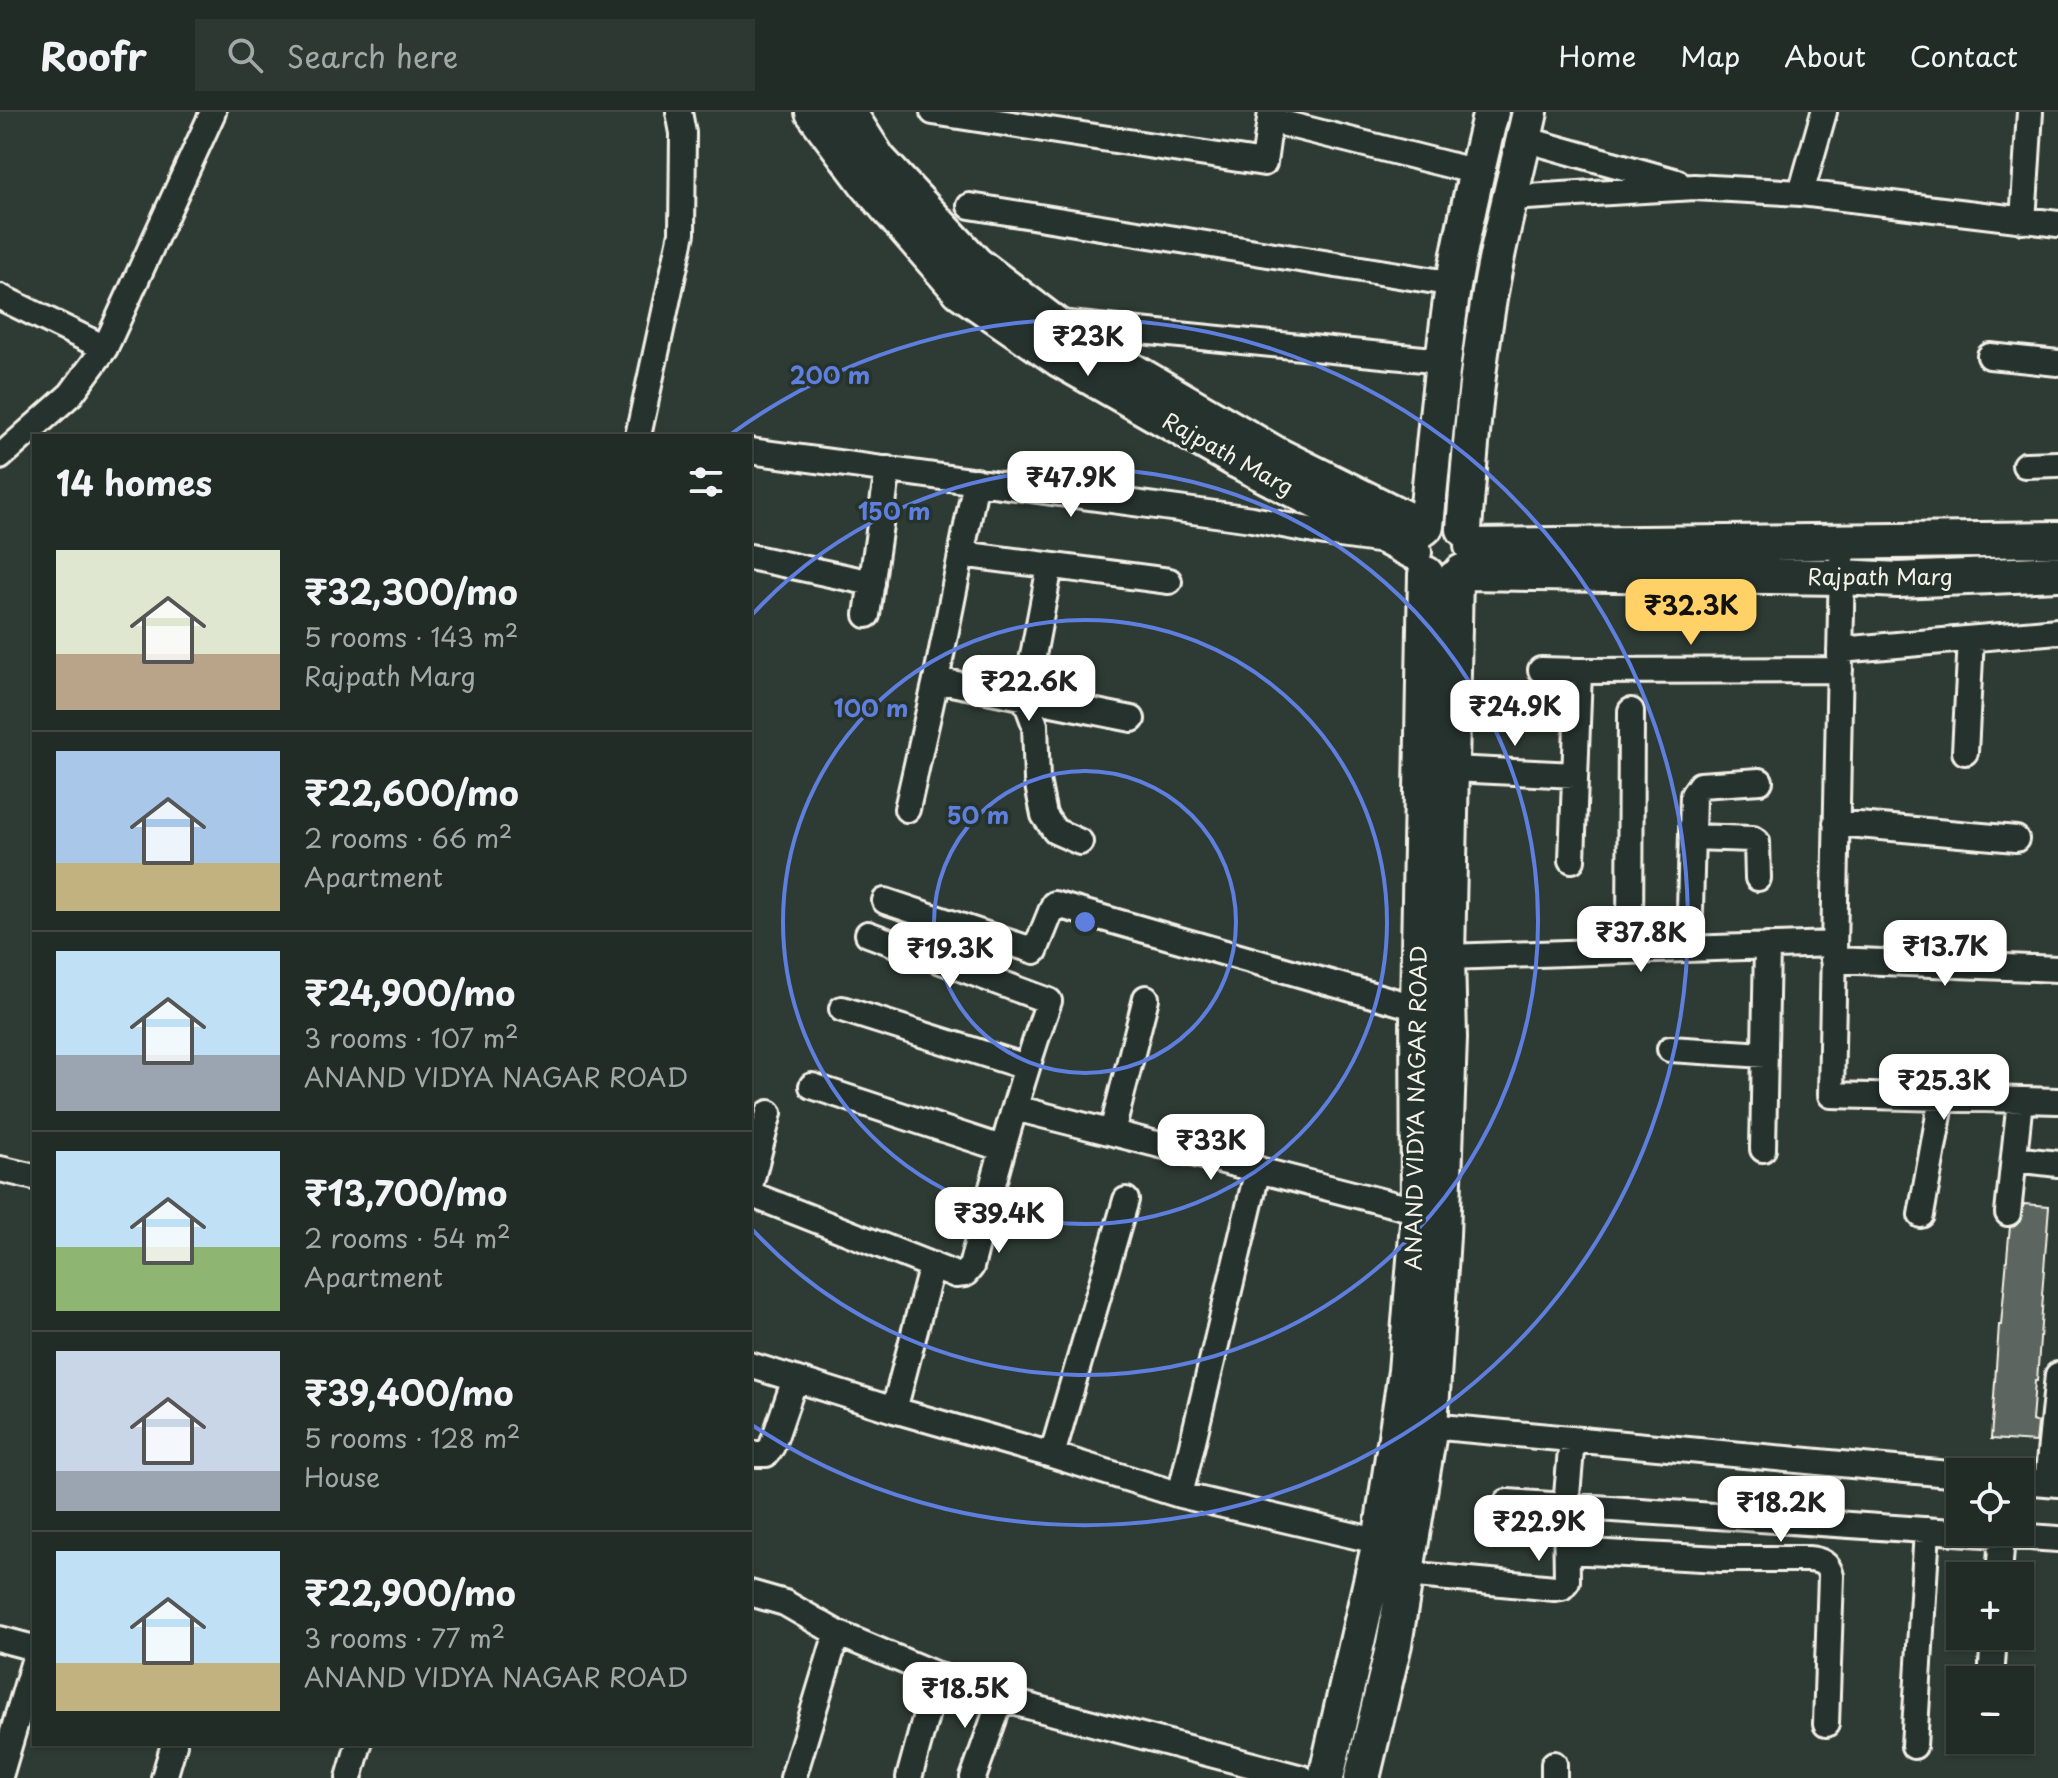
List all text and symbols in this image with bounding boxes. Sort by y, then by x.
search box [195,19,755,91]
text: Roofr [40,27,147,84]
icon: search [223,33,267,77]
text: Search here [287,33,458,78]
text: Home [1558,34,1636,77]
text: Map [1680,34,1740,77]
text: About [1784,34,1866,77]
text: Contact [1910,34,2018,77]
pin: ₹23K [1041,310,1135,378]
text: ₹23K [1052,316,1124,355]
text: 200 m [790,356,870,392]
street label: Rajpath Marg [1157,403,1300,502]
pin: ₹47.9K [1006,451,1136,519]
text: 14 homes [56,456,212,508]
text: ₹47.9K [1025,457,1117,496]
icon: filters [684,460,728,504]
text: 150 m [858,492,930,528]
street label: Rajpath Marg [1807,559,1953,592]
text: ₹32,300/mo [304,565,518,617]
pin: ₹32.3K [1626,579,1756,647]
icon: home [120,582,216,678]
text: ₹32.3K [1643,585,1739,624]
text: 5 rooms · 143 m² [304,617,519,656]
pin: ₹22.6K [964,655,1094,723]
text: Rajpath Marg [304,656,476,695]
text: ₹22.6K [980,661,1078,700]
pin: ₹24.9K [1450,680,1580,748]
text: ₹24.9K [1468,686,1562,725]
text: 100 m [834,689,908,725]
text: ₹22,600/mo [304,766,519,818]
icon: home [120,783,216,879]
text: 50 m [947,796,1009,832]
text: 2 rooms · 66 m² [304,818,513,857]
text: Apartment [304,857,443,896]
pin: ₹37.8K [1576,906,1706,974]
centre of rings [1071,908,1099,936]
text: ₹37.8K [1595,912,1687,951]
pin: ₹13.7K [1880,920,2010,988]
pin: ₹19.3K [885,922,1015,990]
text: ₹13.7K [1902,926,1988,965]
text: ₹19.3K [906,928,994,967]
street label: ANAND VIDYA NAGAR ROAD [1395,945,1434,1271]
text: ₹24,900/mo [304,966,515,1018]
icon: home [120,983,216,1079]
text: 3 rooms · 107 m² [304,1018,519,1057]
pin: ₹25.3K [1879,1054,2009,1122]
text: ANAND VIDYA NAGAR ROAD [304,1057,688,1096]
text: ₹25.3K [1897,1060,1991,1099]
pin: ₹33K [1164,1114,1258,1182]
text: ₹33K [1176,1120,1246,1159]
text: ₹13,700/mo [304,1166,507,1218]
icon: home [120,1183,216,1279]
pin: ₹39.4K [934,1187,1064,1255]
text: ₹39.4K [953,1193,1045,1232]
text: 2 rooms · 54 m² [304,1218,511,1257]
text: Apartment [304,1257,443,1296]
text: ₹39,400/mo [304,1366,514,1418]
icon: home [120,1383,216,1479]
text: 5 rooms · 128 m² [304,1418,520,1457]
text: House [304,1457,380,1496]
map controls [1946,1458,2034,1754]
button: locate [1946,1458,2034,1546]
pin: ₹18.2K [1716,1476,1846,1544]
text: ₹18.2K [1736,1482,1826,1521]
pin: ₹22.9K [1474,1495,1604,1563]
text: ₹22.9K [1492,1501,1586,1540]
button: + [1946,1562,2034,1650]
text: ₹22,900/mo [304,1566,516,1618]
icon: home [120,1583,216,1679]
text: 3 rooms · 77 m² [304,1618,505,1657]
text: ANAND VIDYA NAGAR ROAD [304,1657,688,1696]
pin: ₹18.5K [900,1662,1030,1730]
button: − [1946,1666,2034,1754]
text: ₹18.5K [921,1668,1009,1707]

